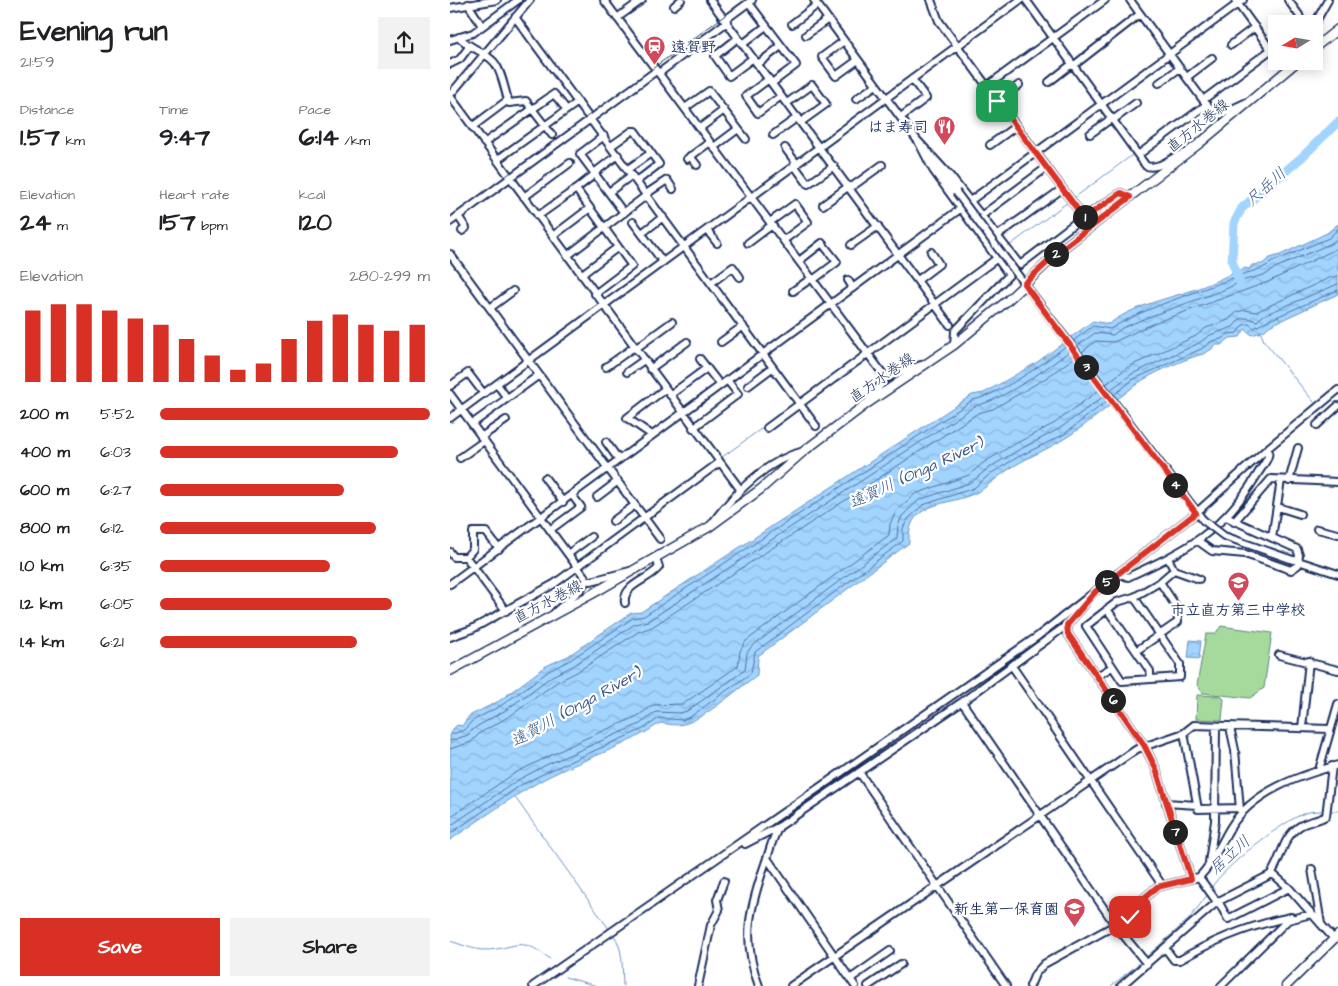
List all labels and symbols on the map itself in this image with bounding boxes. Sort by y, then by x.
north arrow [1268,15,1322,70]
station icon: 遠賀野 [643,35,667,66]
place label: 遠賀野 [671,37,716,58]
pin [976,80,1018,122]
street label: 直方水巻線 [1162,94,1234,158]
restaurant icon: はま寿司 [932,115,956,146]
place label: はま寿司 [868,117,928,138]
water label: 尺岳川 [1241,163,1291,211]
pin: 1 [1072,204,1098,230]
pin: 2 [1044,242,1068,266]
street label: 直方水巻線 [845,348,919,408]
pin: 3 [1074,354,1098,380]
water label: 遠賀川 (Onga River) [845,432,988,515]
pin: 4 [1162,472,1188,498]
pin: 5 [1094,570,1120,594]
school or university icon: 市立直方第三中学校 [1226,570,1250,601]
street label: 直方水巻線 [510,575,586,629]
place label: 市立直方第三中学校 [1170,600,1306,621]
water label: 遠賀川 (Onga River) [507,661,647,753]
pin: 6 [1100,688,1126,712]
pin: 7 [1162,820,1188,844]
water label: 居立川 [1205,831,1255,879]
pin [1109,896,1151,938]
school or university icon: 新生第一保育園 [1063,897,1087,928]
place label: 新生第一保育園 [954,899,1059,920]

